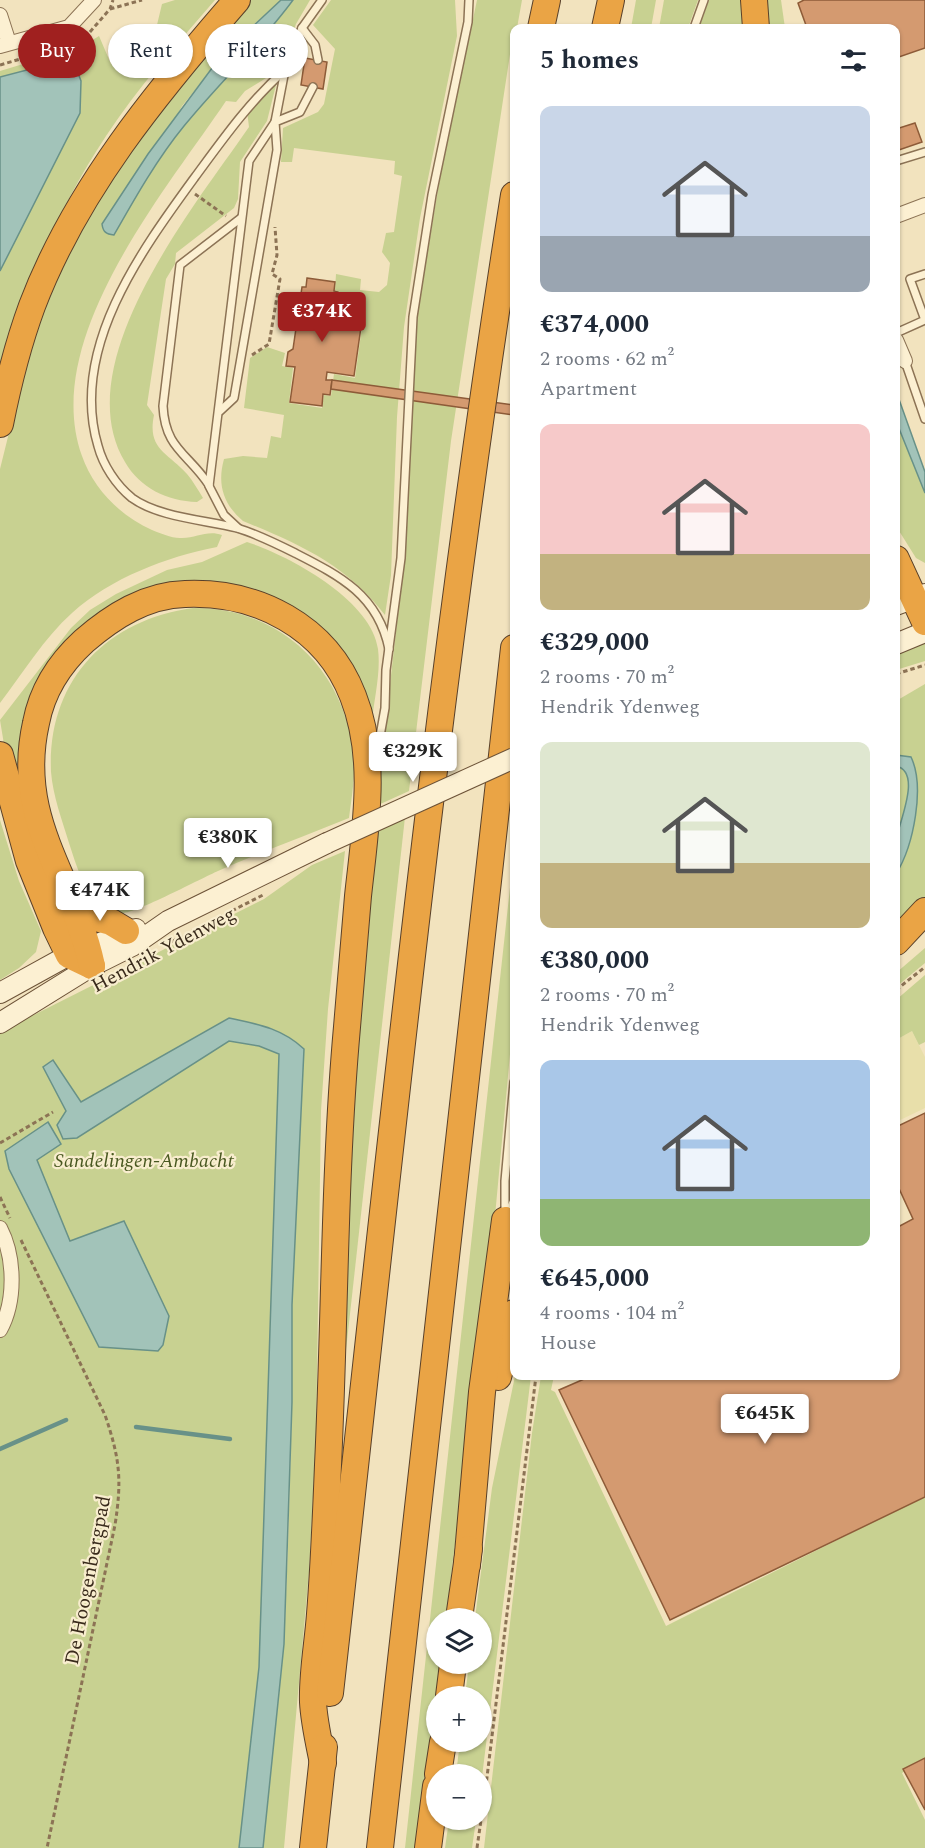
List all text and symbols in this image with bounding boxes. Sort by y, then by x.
chip: Buy [18,24,96,78]
chip: Rent [108,24,193,78]
chip: Filters [205,24,308,78]
text: 5 homes [540,40,639,80]
icon: filters [837,44,870,77]
icon: home [651,145,759,253]
pin: €374K [280,292,364,343]
text: €374K [292,296,352,326]
text: €374,000 [540,304,649,344]
text: 2 rooms · 62 m² [540,344,674,374]
text: Apartment [540,374,637,404]
icon: home [651,463,759,571]
text: €329,000 [540,622,649,662]
text: 2 rooms · 70 m² [540,662,674,692]
text: Hendrik Ydenweg [540,692,700,722]
pin: €329K [371,732,455,783]
text: €329K [383,736,443,766]
icon: home [651,781,759,889]
pin: €380K [186,818,270,869]
text: €380K [198,822,258,852]
pin: €474K [58,871,142,922]
text: €474K [70,875,130,905]
street label: Hendrik Ydenweg [86,899,241,1001]
text: €380,000 [540,940,649,980]
text: 2 rooms · 70 m² [540,980,674,1010]
text: Hendrik Ydenweg [540,1010,700,1040]
icon: home [651,1099,759,1207]
park label: Sandelingen-Ambacht [54,1146,235,1176]
text: €645,000 [540,1258,649,1298]
text: 4 rooms · 104 m² [540,1298,684,1328]
text: House [540,1328,597,1358]
pin: €645K [723,1394,807,1445]
text: €645K [735,1398,795,1428]
street label: De Hoogenbergpad [57,1493,119,1667]
map controls [426,1608,492,1830]
button: layers [426,1608,492,1674]
button: + [426,1686,492,1752]
button: − [426,1764,492,1830]

